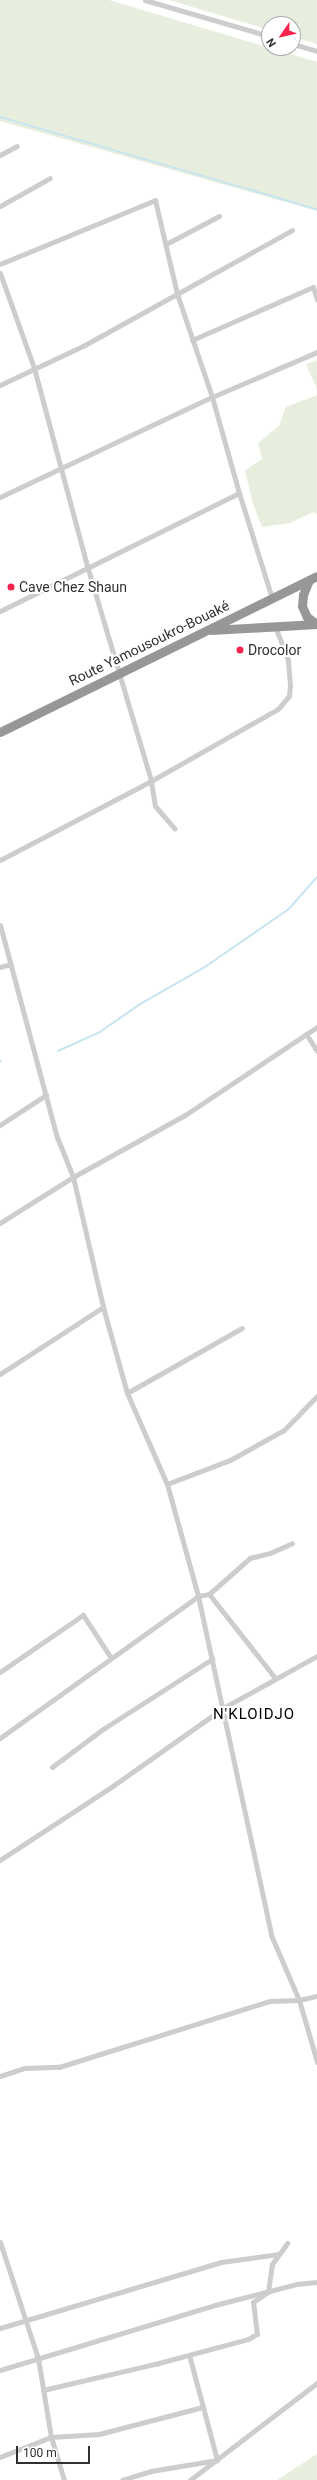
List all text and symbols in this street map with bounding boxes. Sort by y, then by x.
north arrow [261,16,301,56]
text: N [264,36,279,49]
place label: Cave Chez Shaun [19,579,127,595]
marker: Cave Chez Shaun [6,582,16,592]
street label: Route Yamousoukro-Bouaké [66,597,232,689]
place label: Drocolor [248,642,301,658]
marker: Drocolor [235,645,245,655]
district label: N'KLOIDJO [213,1706,295,1724]
scale bar [18,2438,92,2464]
text: 100 m [23,2446,57,2460]

